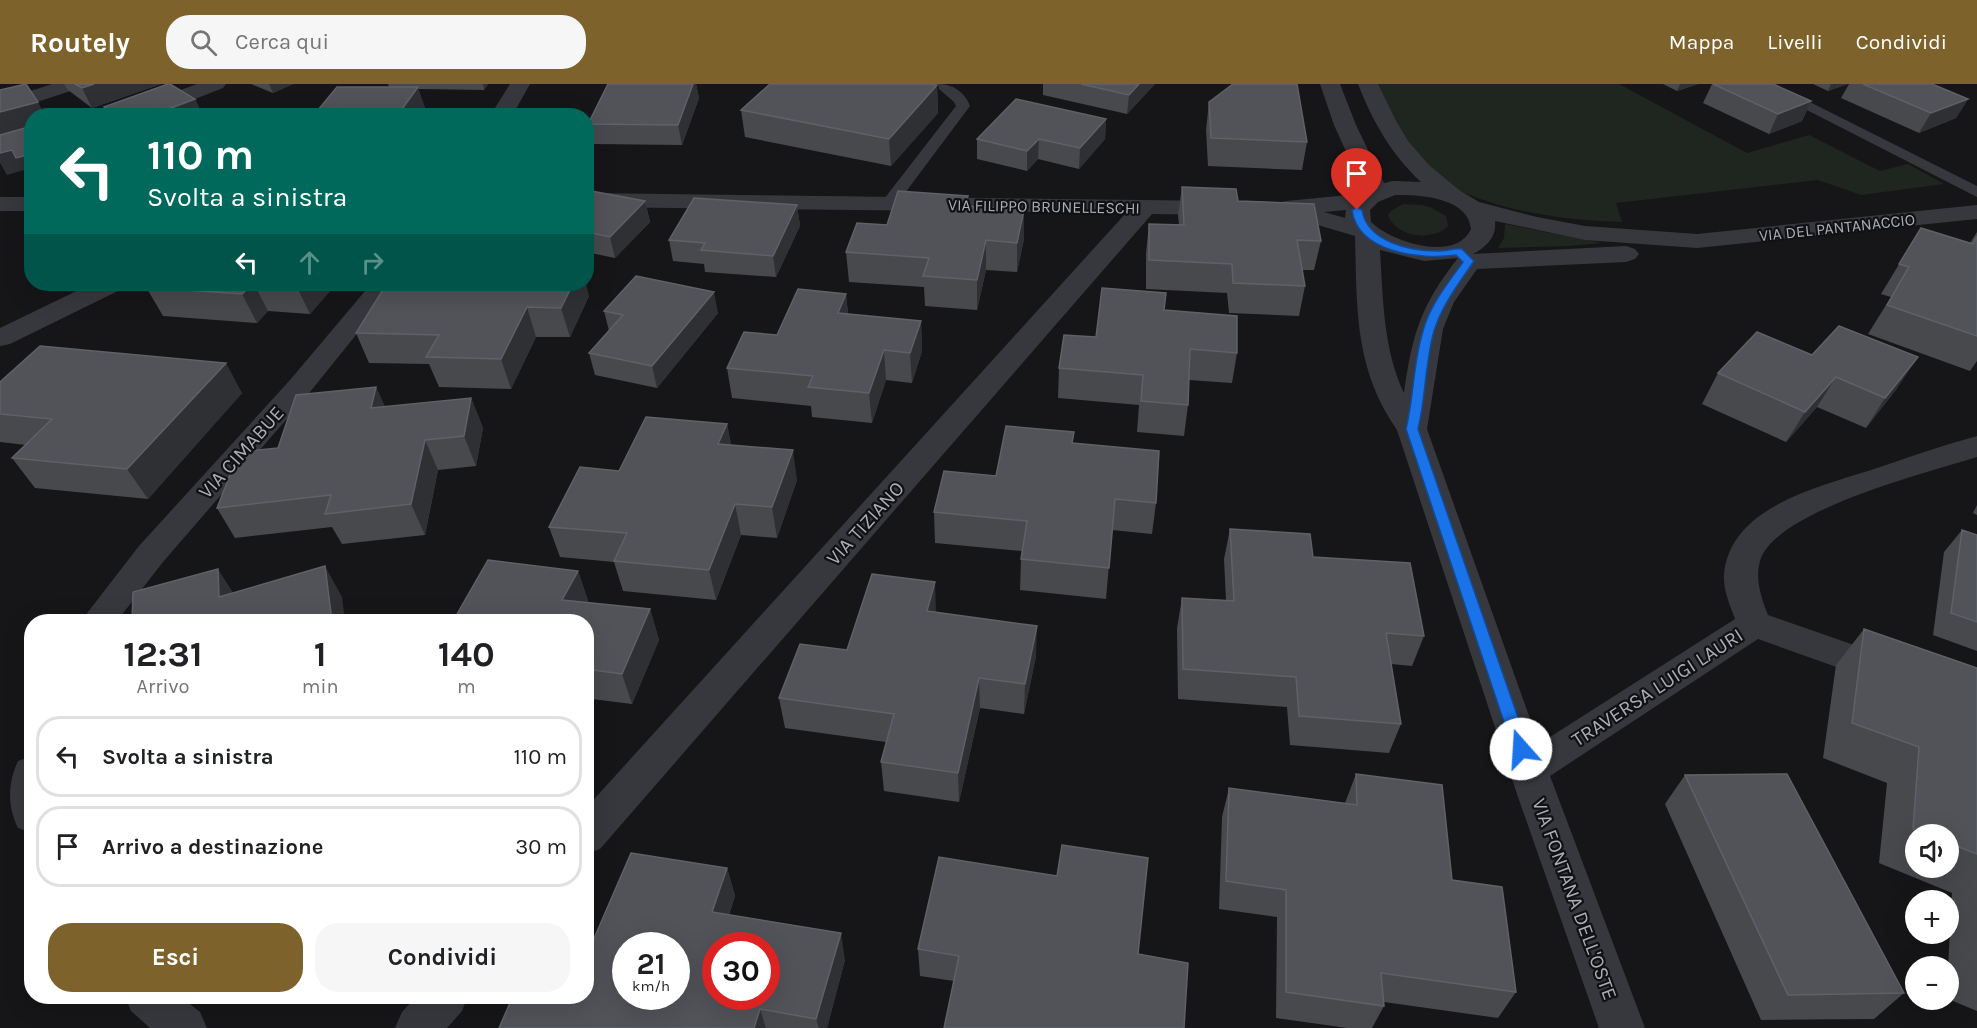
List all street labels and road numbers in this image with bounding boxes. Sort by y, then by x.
street label: VIA FILIPPO BRUNELLESCHI [948,195,1140,218]
street label: VIA DEL PANTANACCIO [1758,210,1916,245]
street label: VIA CIMABUE [194,401,289,503]
street label: VIA TIZIANO [822,477,909,570]
street label: TRAVERSA LUIGI LAURI [1567,624,1747,751]
street label: VIA FONTANA DELL'OSTE [1527,795,1622,1003]

